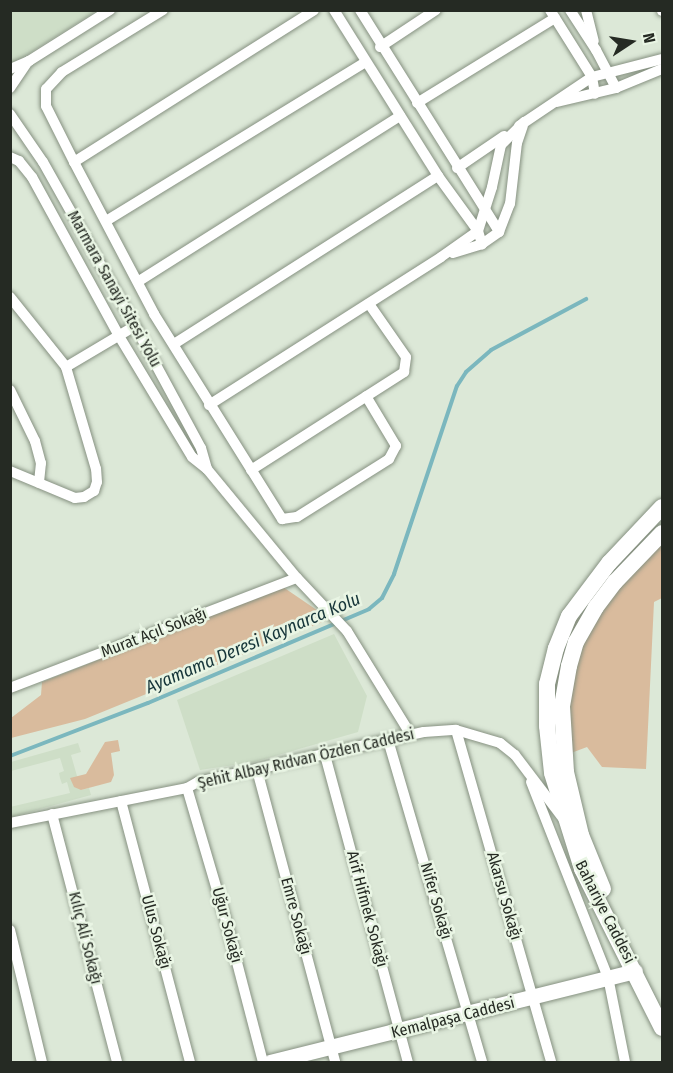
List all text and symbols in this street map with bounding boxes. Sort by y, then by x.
north arrow [601,12,661,72]
text: N [639,31,659,45]
street label: Marmara Sanayi Sitesi Yolu [63,207,165,371]
water label: Ayamama Deresi Kaynarca Kolu [142,588,364,698]
street label: Murat Açıl Sokağı [98,604,210,662]
street label: Şehit Albay Rıdvan Özden Caddesi [196,725,416,793]
street label: Arif Hifmek Sokağı [342,849,392,969]
street label: Akarsu Sokağı [482,850,526,942]
street label: Bahariye Caddesi [571,857,639,967]
street label: Nifer Sokağı [416,861,456,941]
street label: Emre Sokağı [276,875,316,957]
street label: Uğur Sokağı [208,885,246,965]
street label: Kılıç Ali Sokağı [64,890,106,986]
street label: Ulus Sokağı [137,893,175,971]
street label: Kemalpaşa Caddesi [389,993,517,1043]

